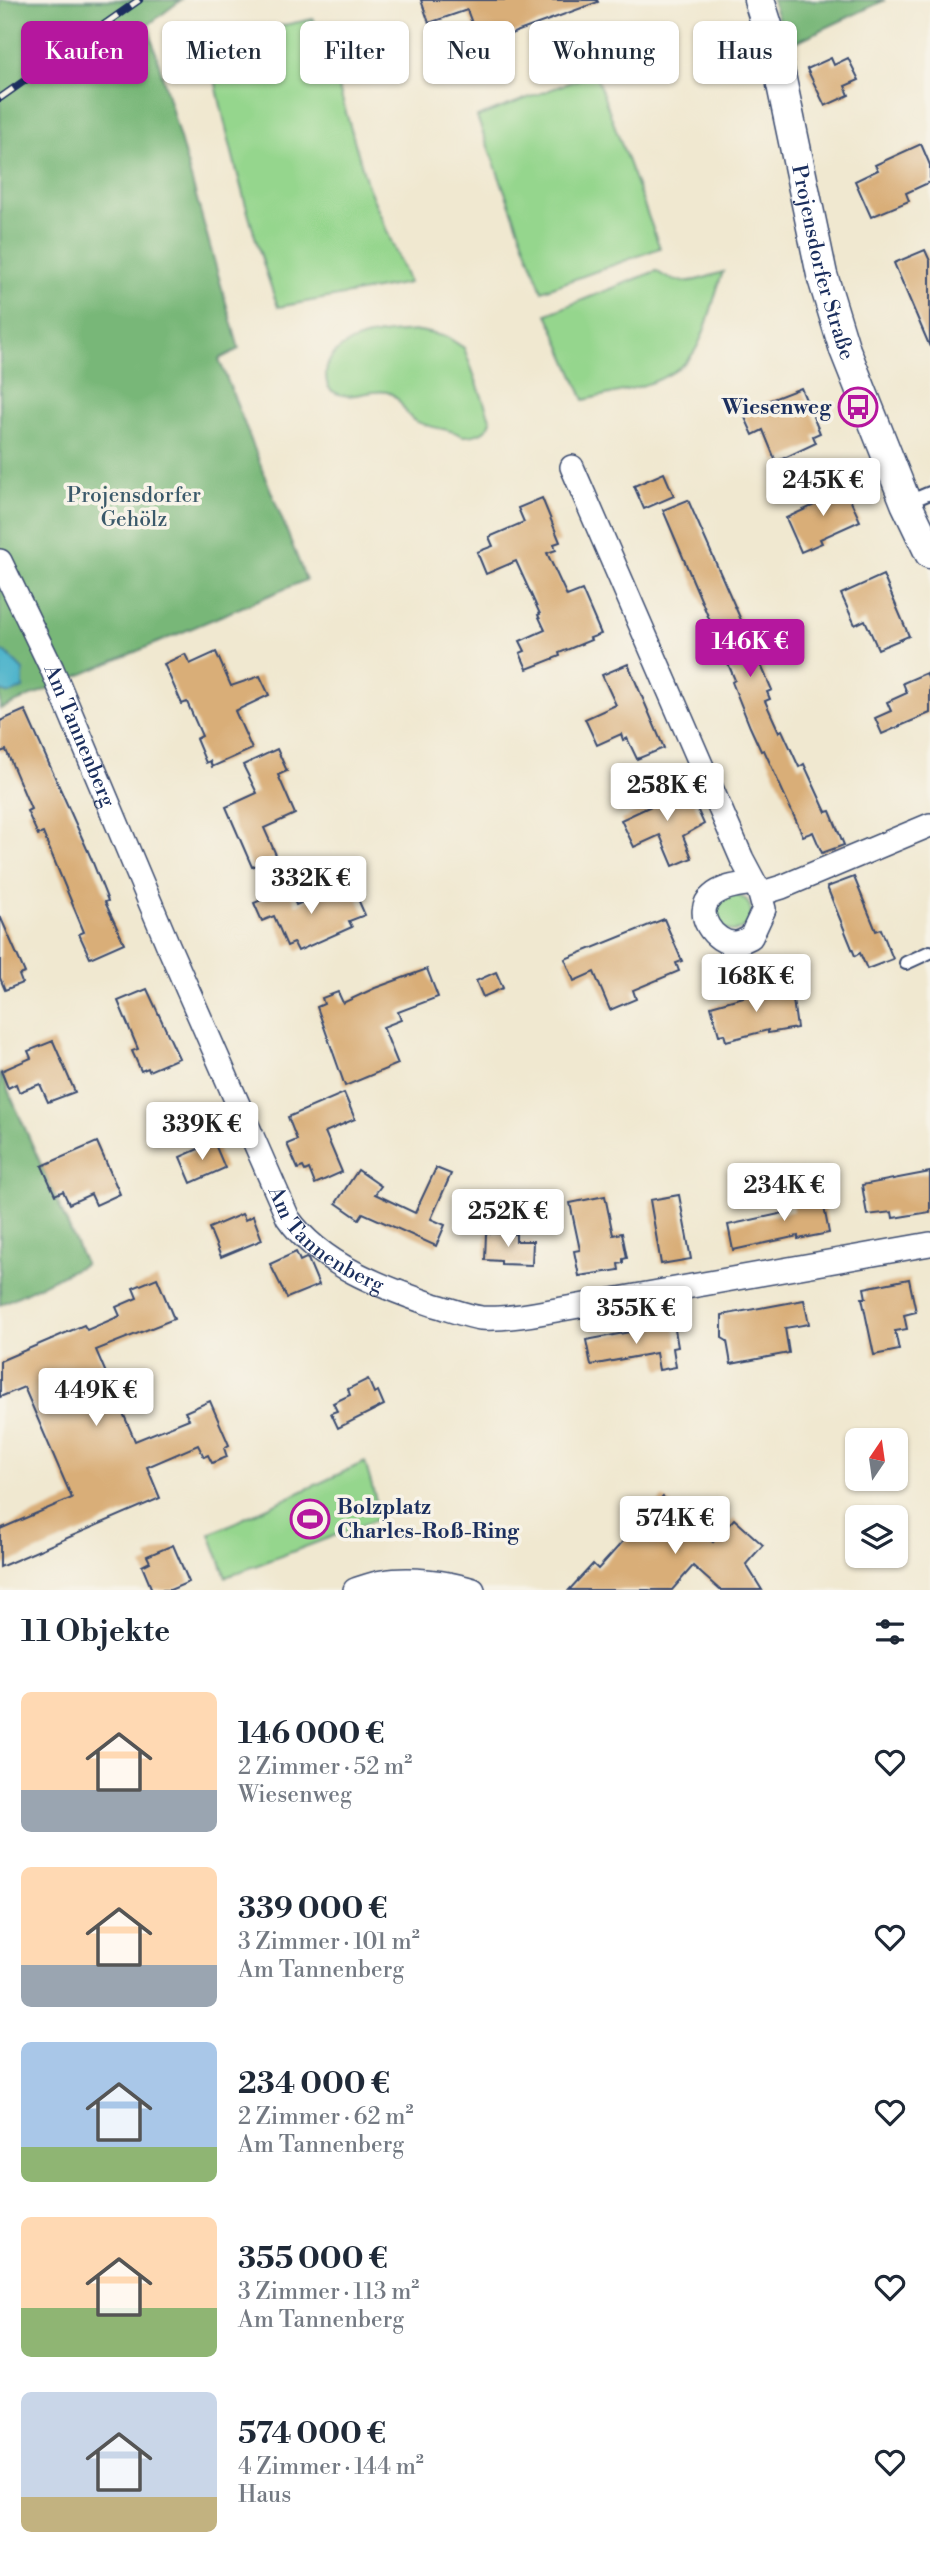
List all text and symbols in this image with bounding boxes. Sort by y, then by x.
chip: Kaufen [21,21,148,84]
chip: Mieten [162,21,286,84]
chip: Filter [300,21,409,84]
chip: Neu [423,21,515,84]
chip: Wohnung [529,21,679,84]
chip: Haus [693,21,797,84]
street label: Projensdorfer Straße [785,162,860,364]
bus stop icon: Wiesenweg [837,386,879,428]
place label: Wiesenweg [721,395,832,421]
pin: 245K € [766,458,880,518]
text: 245K € [782,467,864,495]
park label: Projensdorfer Gehölz [67,483,201,533]
pin: 146K € [693,620,807,679]
text: 146K € [711,628,789,656]
street label: Am Tannenberg [37,660,120,811]
pin: 258K € [610,764,724,823]
text: 258K € [627,772,707,800]
pin: 332K € [254,856,368,916]
text: 332K € [271,865,351,893]
pin: 168K € [699,954,813,1014]
text: 168K € [718,963,794,991]
pin: 339K € [145,1102,259,1162]
text: 339K € [162,1111,242,1139]
pin: 234K € [727,1164,841,1223]
text: 234K € [743,1172,825,1200]
street label: Am Tannenberg [261,1182,388,1299]
pin: 252K € [451,1190,565,1249]
text: 252K € [468,1198,548,1226]
pin: 355K € [579,1286,693,1346]
text: 355K € [596,1295,676,1323]
pin: 449K € [39,1368,153,1428]
text: 449K € [55,1377,137,1405]
north arrow [845,1428,908,1491]
map controls [845,1428,908,1568]
place label: Bolzplatz Charles-Roß-Ring [337,1495,520,1545]
pin: 574K € [618,1496,732,1556]
sports icon: Bolzplatz Charles-Roß-Ring [289,1498,331,1540]
text: 574K € [636,1505,714,1533]
button: layers [845,1505,908,1568]
text: 11 Objekte [21,1613,170,1651]
icon: filters [871,1613,909,1651]
text: 146 000 € [238,1715,385,1753]
icon: home [77,1720,161,1804]
icon: heart [871,1743,909,1781]
text: 2 Zimmer · 52 m² [238,1753,412,1781]
text: Wiesenweg [238,1781,352,1809]
text: 339 000 € [238,1890,388,1928]
icon: home [77,1895,161,1979]
icon: heart [871,1918,909,1956]
text: 3 Zimmer · 101 m² [238,1928,420,1956]
text: Am Tannenberg [238,1956,404,1984]
text: 234 000 € [238,2065,390,2103]
icon: home [77,2070,161,2154]
icon: heart [871,2093,909,2131]
text: 2 Zimmer · 62 m² [238,2103,414,2131]
text: Am Tannenberg [238,2131,404,2159]
text: 355 000 € [238,2240,388,2278]
icon: home [77,2245,161,2329]
icon: heart [871,2268,909,2306]
text: 3 Zimmer · 113 m² [238,2278,419,2306]
text: Am Tannenberg [238,2306,404,2334]
text: 574 000 € [238,2415,386,2453]
icon: home [77,2420,161,2504]
icon: heart [871,2443,909,2481]
text: 4 Zimmer · 144 m² [238,2453,424,2481]
text: Haus [238,2481,291,2509]

